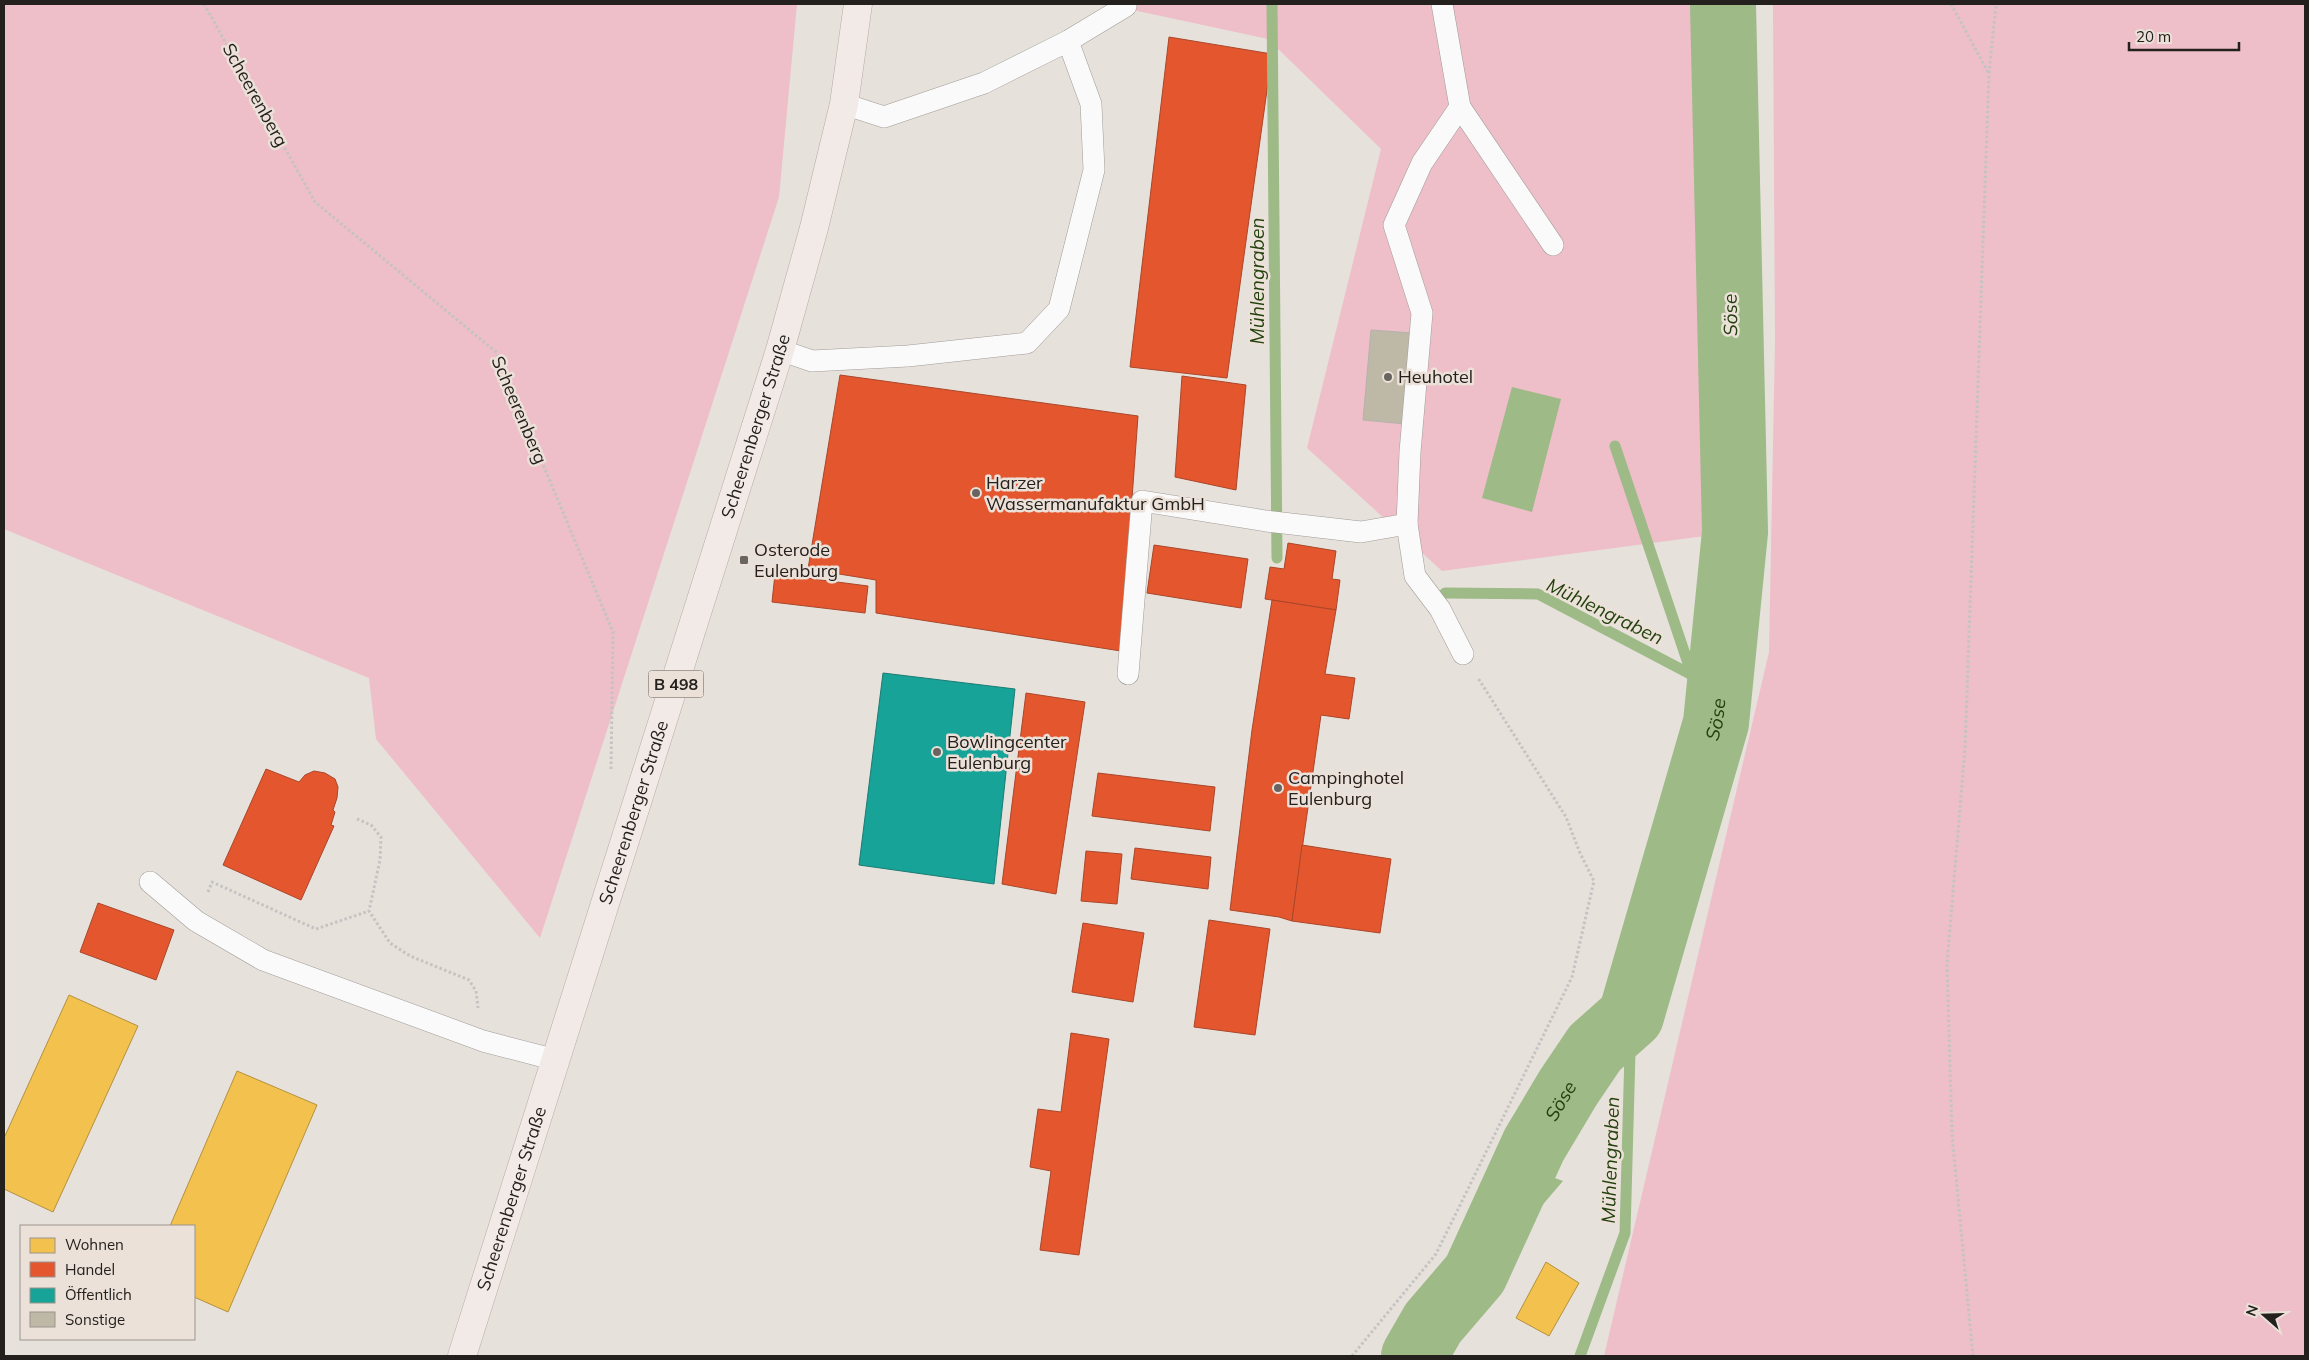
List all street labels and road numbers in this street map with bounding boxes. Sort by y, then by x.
street label: Scheerenberg [218,39,293,151]
street label: Scheerenberger Straße [715,331,795,521]
street label: Scheerenberg [486,352,552,467]
road number: B 498 [648,671,704,698]
street label: Scheerenberger Straße [593,717,673,907]
street label: Scheerenberger Straße [471,1104,551,1294]

